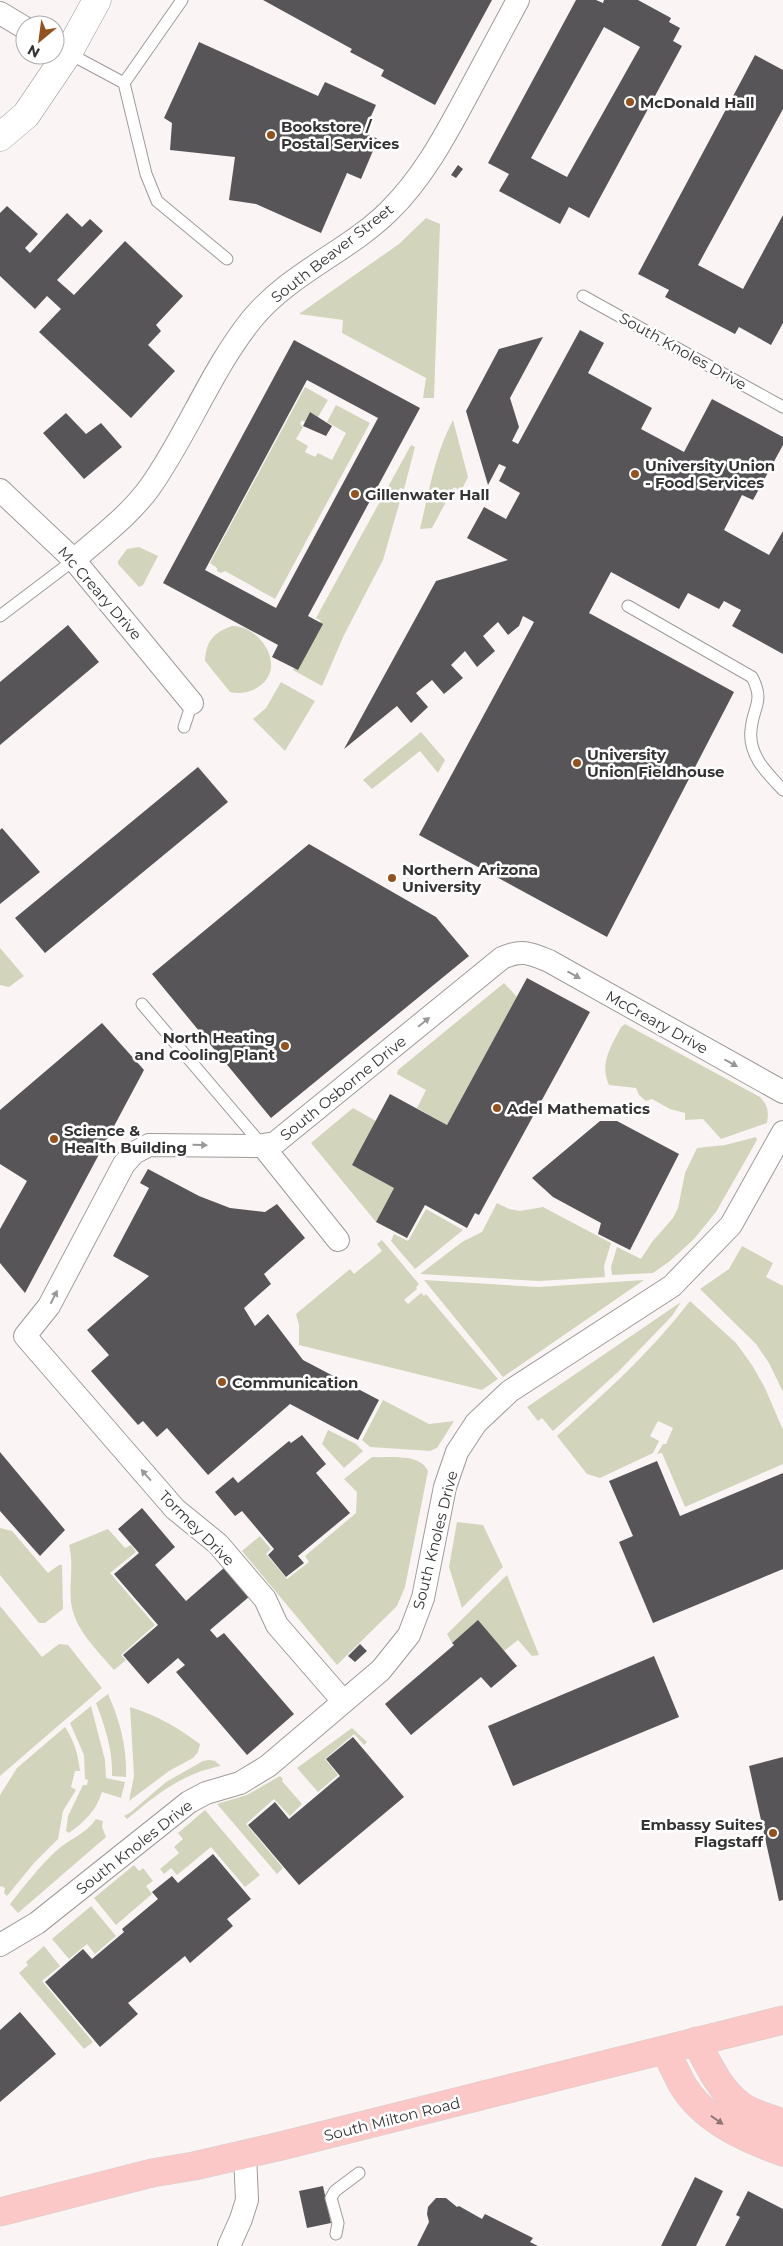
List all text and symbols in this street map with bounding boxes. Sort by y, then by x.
north arrow [15,15,65,65]
text: N [24,41,43,62]
place label: McDonald Hall [640,93,755,112]
marker: McDonald Hall [624,96,636,108]
place label: Bookstore / Postal Services [281,117,399,153]
marker: Bookstore / Postal Services [265,129,277,141]
street label: South Beaver Street [267,199,397,307]
street label: South Knoles Drive [616,308,750,394]
place label: University Union - Food Services [645,456,775,492]
marker: University Union - Food Services [629,468,641,480]
place label: Gillenwater Hall [365,485,490,504]
marker: Gillenwater Hall [349,488,361,500]
street label: Mc Creary Drive [54,542,146,644]
place label: University Union Fieldhouse [587,745,725,781]
marker: University Union Fieldhouse [571,757,583,769]
place label: Northern Arizona University [402,860,538,896]
marker: Northern Arizona University [386,872,398,884]
one-way arrow [567,971,580,980]
street label: McCreary Drive [602,986,712,1058]
one-way arrow [417,1017,430,1028]
place label: North Heating and Cooling Plant [135,1028,275,1064]
street label: South Osborne Drive [276,1031,410,1145]
marker: North Heating and Cooling Plant [279,1040,291,1052]
one-way arrow [724,1059,738,1067]
place label: Adel Mathematics [506,1099,650,1118]
marker: Adel Mathematics [491,1102,503,1114]
place label: Science & Health Building [64,1121,187,1157]
marker: Science & Health Building [48,1133,60,1145]
one-way arrow [192,1141,208,1149]
one-way arrow [50,1290,58,1304]
place label: Communication [232,1373,358,1392]
marker: Communication [216,1376,228,1388]
one-way arrow [141,1469,152,1482]
street label: South Knoles Drive [409,1469,461,1611]
street label: Tormey Drive [155,1486,239,1570]
street label: South Knoles Drive [72,1796,196,1898]
place label: Embassy Suites Flagstaff [640,1815,764,1851]
marker: Embassy Suites Flagstaff [767,1827,779,1839]
street label: South Milton Road [322,2093,462,2145]
one-way arrow [710,2115,724,2125]

